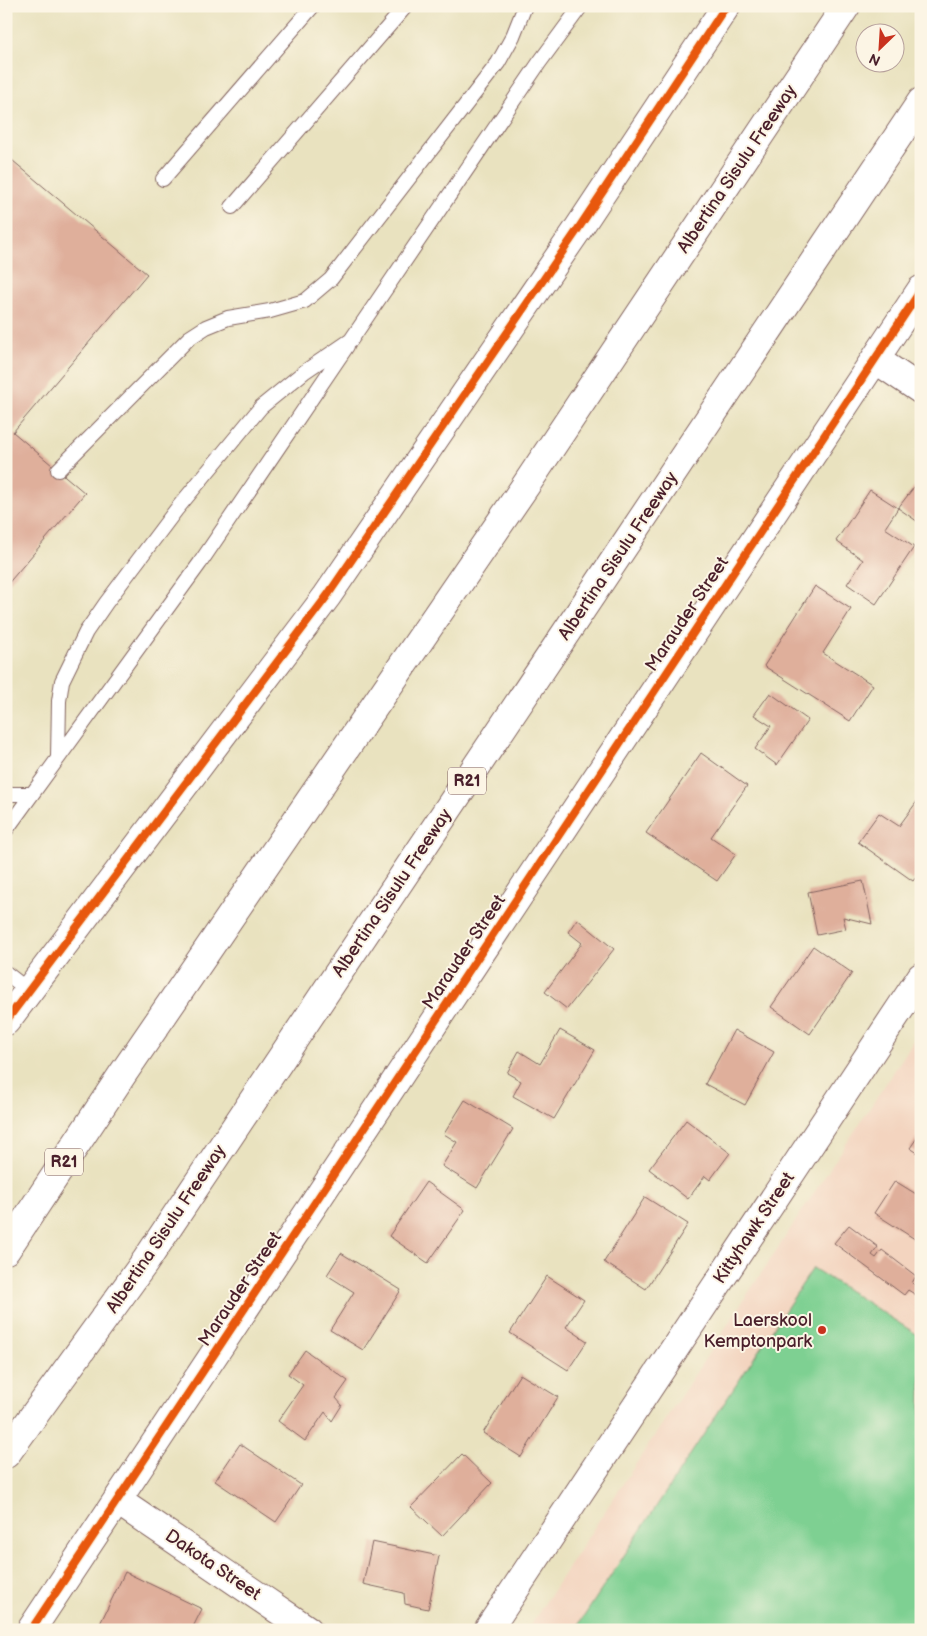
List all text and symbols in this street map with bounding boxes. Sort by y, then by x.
north arrow [854,22,904,72]
text: N [866,49,883,69]
street label: Albertina Sisulu Freeway [673,80,802,257]
street label: Albertina Sisulu Freeway [554,467,683,644]
street label: Marauder Street [641,552,733,675]
road number: R21 [448,768,486,794]
street label: Albertina Sisulu Freeway [328,804,457,981]
street label: Marauder Street [418,890,510,1013]
street label: Albertina Sisulu Freeway [102,1140,231,1317]
road number: R21 [45,1148,83,1176]
street label: Kittyhawk Street [709,1168,799,1288]
street label: Marauder Street [194,1227,286,1350]
place label: Laerskool Kemptonpark [703,1310,812,1352]
marker: Laerskool Kemptonpark [816,1324,828,1336]
street label: Dakota Street [161,1525,265,1605]

